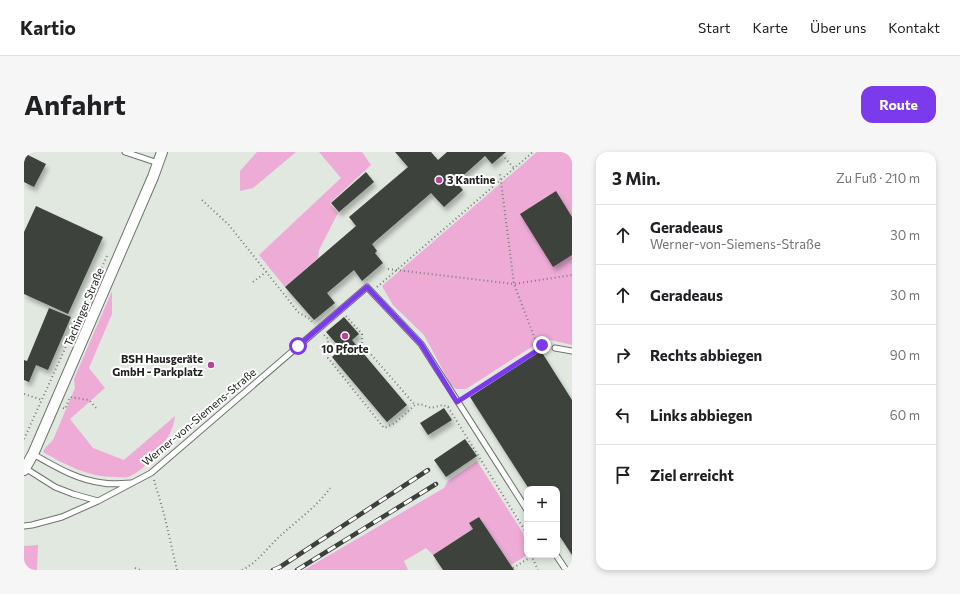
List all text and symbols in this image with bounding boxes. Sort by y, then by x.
text: Kartio [20,16,76,39]
text: Start [698,19,731,36]
text: Karte [753,19,788,36]
text: Über uns [810,19,866,36]
text: Kontakt [888,19,940,36]
button: Route [861,86,936,123]
text: Anfahrt [24,87,126,121]
text: 3 Min. [612,168,661,189]
text: Zu Fuß · 210 m [836,170,920,186]
place label: 3 Kantine [447,173,495,186]
marker: 3 Kantine [434,175,444,185]
text: Geradeaus [650,218,723,236]
icon: ahead [612,224,634,246]
text: 30 m [890,227,920,243]
text: Werner-von-Siemens-Straße [650,236,821,252]
street label: Tachinger Straße [61,265,106,348]
icon: ahead [612,284,634,306]
text: Geradeaus [650,286,723,304]
text: 30 m [890,287,920,303]
marker: 10 Pforte [340,331,350,341]
route end [533,336,551,354]
route start [289,337,307,355]
place label: 10 Pforte [321,342,369,355]
icon: right [612,344,634,366]
text: Rechts abbiegen [650,346,762,364]
text: 90 m [890,347,920,363]
place label: BSH Hausgeräte GmbH - Parkplatz [112,352,203,378]
marker: BSH Hausgeräte GmbH - Parkplatz [206,360,216,370]
street label: Werner-von-Siemens-Straße [139,365,258,468]
icon: left [612,404,634,426]
text: Links abbiegen [650,406,752,424]
text: 60 m [890,407,920,423]
icon: arrive [612,464,634,486]
text: Ziel erreicht [650,466,734,484]
map controls [524,486,560,558]
button: + [524,486,560,522]
button: − [524,522,560,558]

